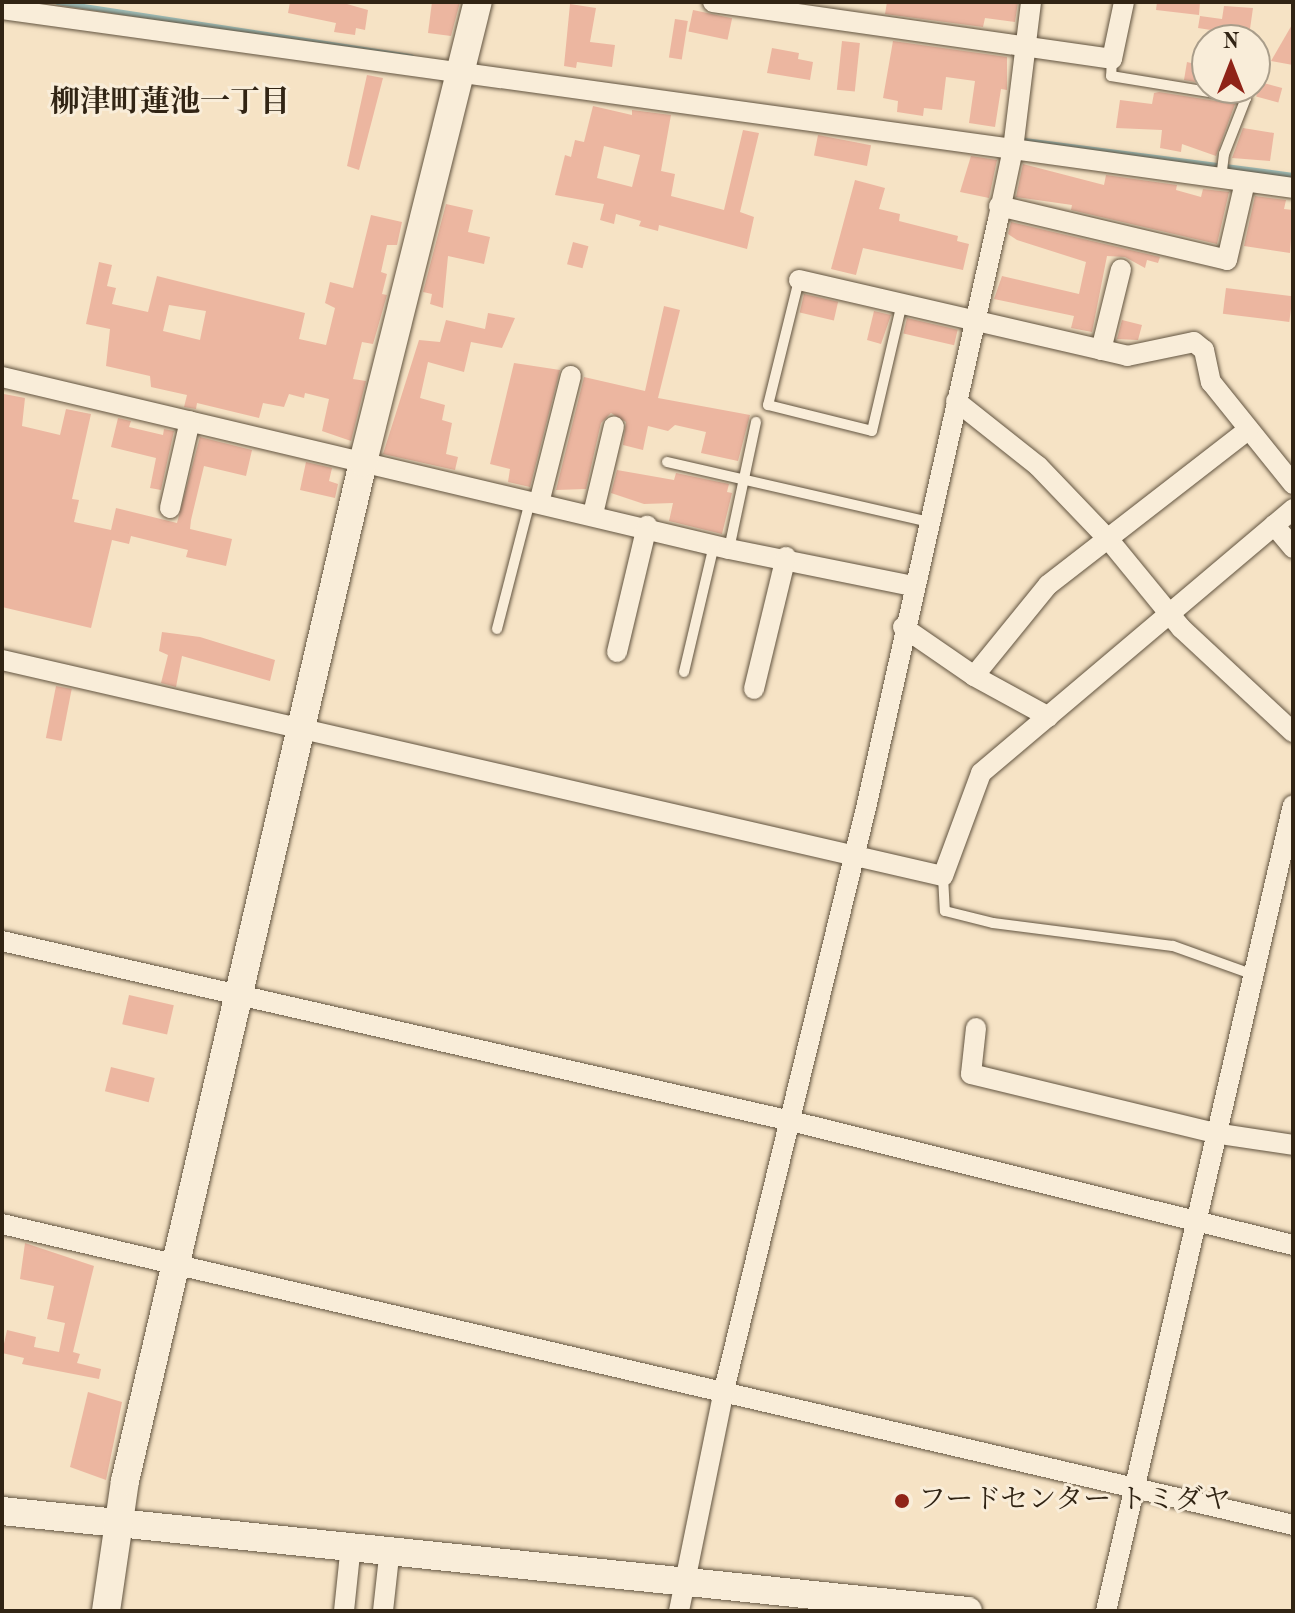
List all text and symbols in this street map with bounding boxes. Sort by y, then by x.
north arrow [1191,24,1271,104]
text: N [1223,31,1239,53]
district label: 柳津町蓮池一丁目 [50,85,290,121]
place label: フードセンター トミダヤ [918,1484,1233,1518]
marker: フードセンター トミダヤ [893,1492,911,1510]

